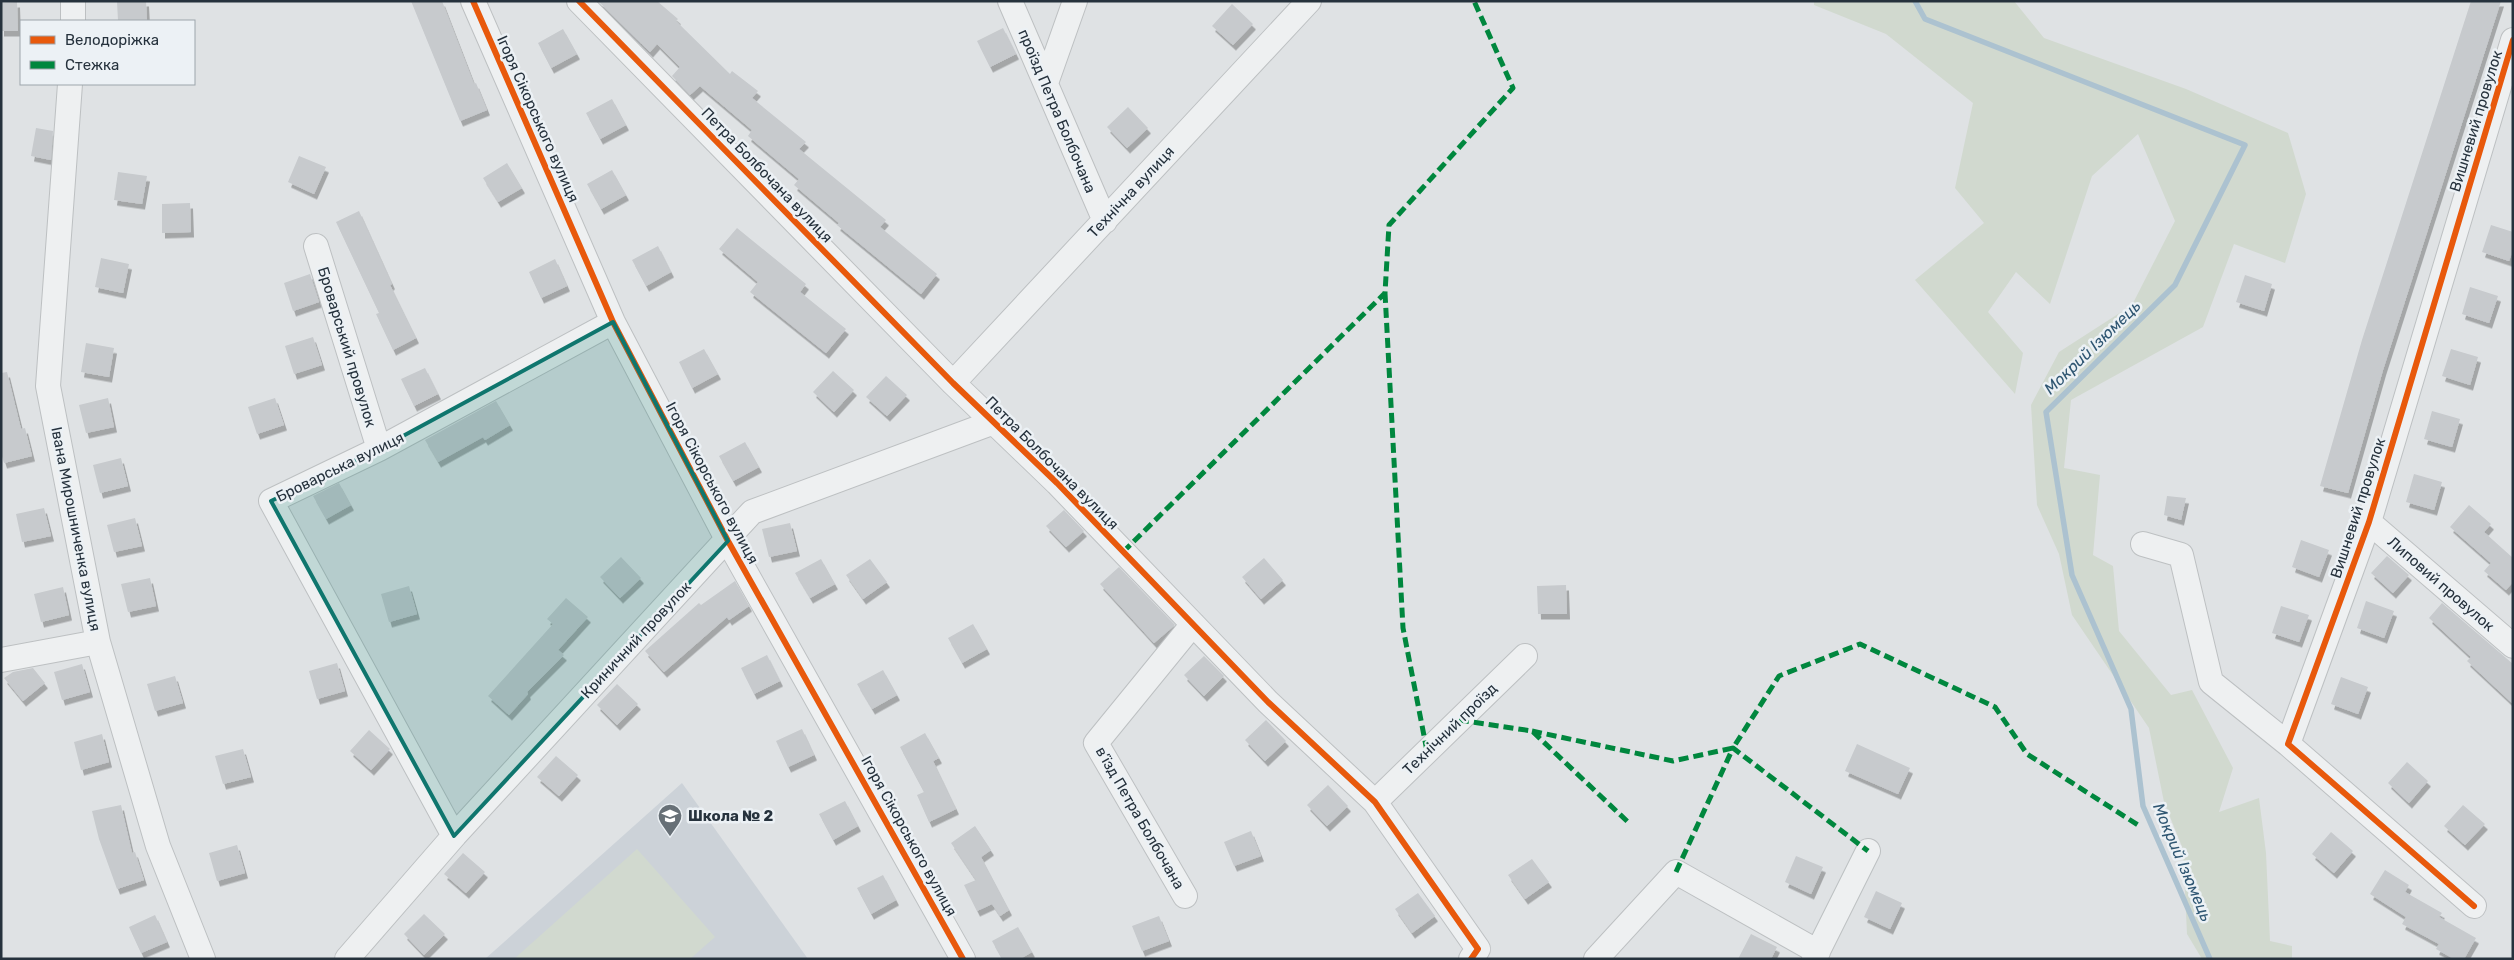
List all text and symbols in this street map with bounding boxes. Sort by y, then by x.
legend [20,20,195,85]
street label: проїзд Петра Болбочана [1014,26,1100,196]
text: Велодоріжка [65,31,159,49]
street label: Ігоря Сікорського вулиця [493,33,583,205]
street label: Вишневий провулок [2446,48,2506,194]
text: Стежка [65,56,119,74]
street label: Петра Болбочана вулиця [698,104,836,246]
street label: Технічна вулиця [1084,142,1178,242]
street label: Броварський провулок [314,265,380,429]
water label: Мокрий Ізюмець [2040,297,2145,398]
street label: Петра Болбочана вулиця [982,393,1122,533]
street label: Ігоря Сікорського вулиця [662,399,762,567]
street label: Івана Мирошниченка вулиця [47,425,105,633]
street label: Броварська вулиця [273,428,407,506]
street label: Вишневий провулок [2327,435,2389,581]
street label: Липовий провулок [2384,533,2498,635]
street label: Криничний провулок [577,578,695,702]
street label: Технічний проїзд [1399,679,1501,779]
street label: в’їзд Петра Болбочана [1092,744,1188,892]
street label: Ігоря Сікорського вулиця [857,753,961,919]
water label: Мокрий Ізюмець [2149,800,2216,924]
school or university icon: Школа № 2 [657,803,683,837]
place label: Школа № 2 [688,807,774,825]

